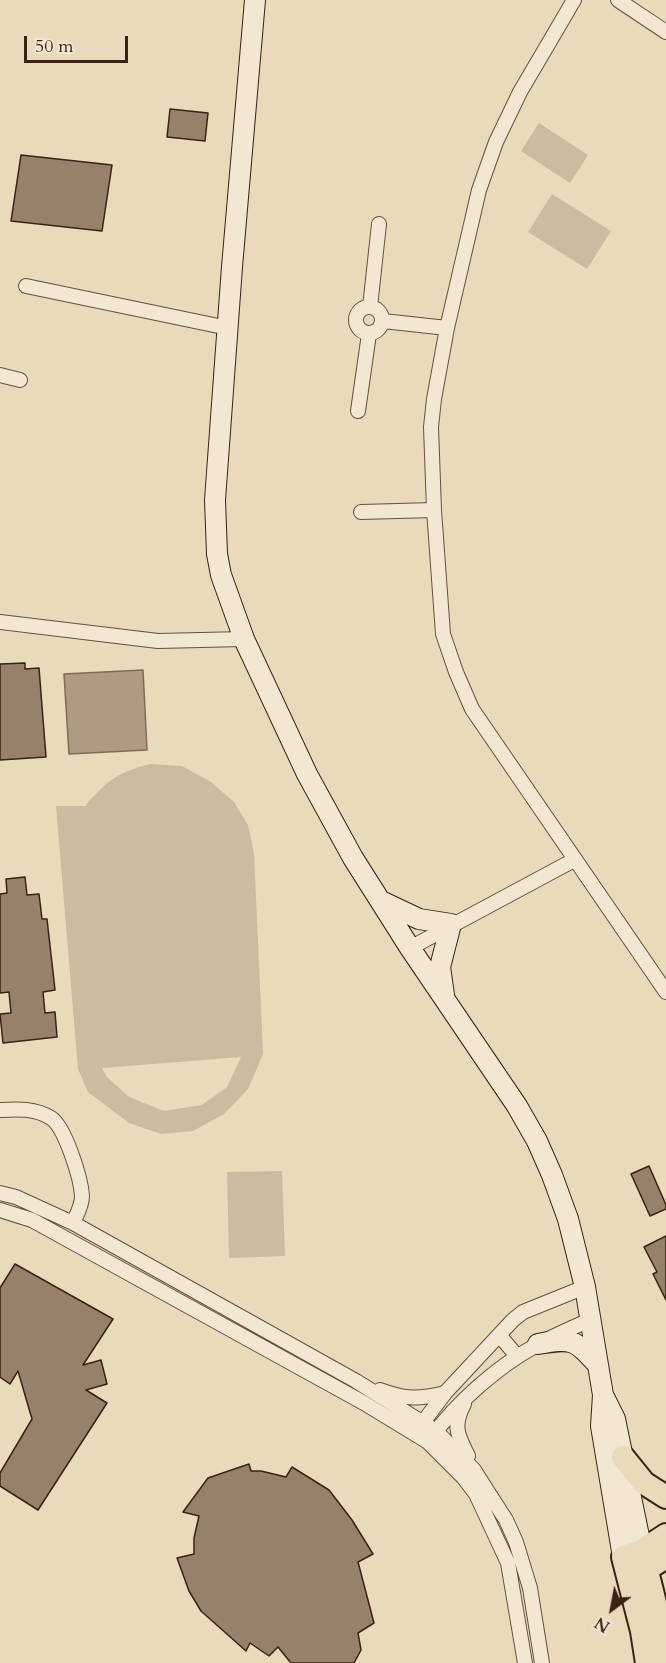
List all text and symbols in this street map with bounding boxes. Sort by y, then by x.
scale bar [27,24,130,62]
text: 50 m [35,34,74,59]
north arrow [582,1579,642,1639]
text: N [591,1611,614,1637]

